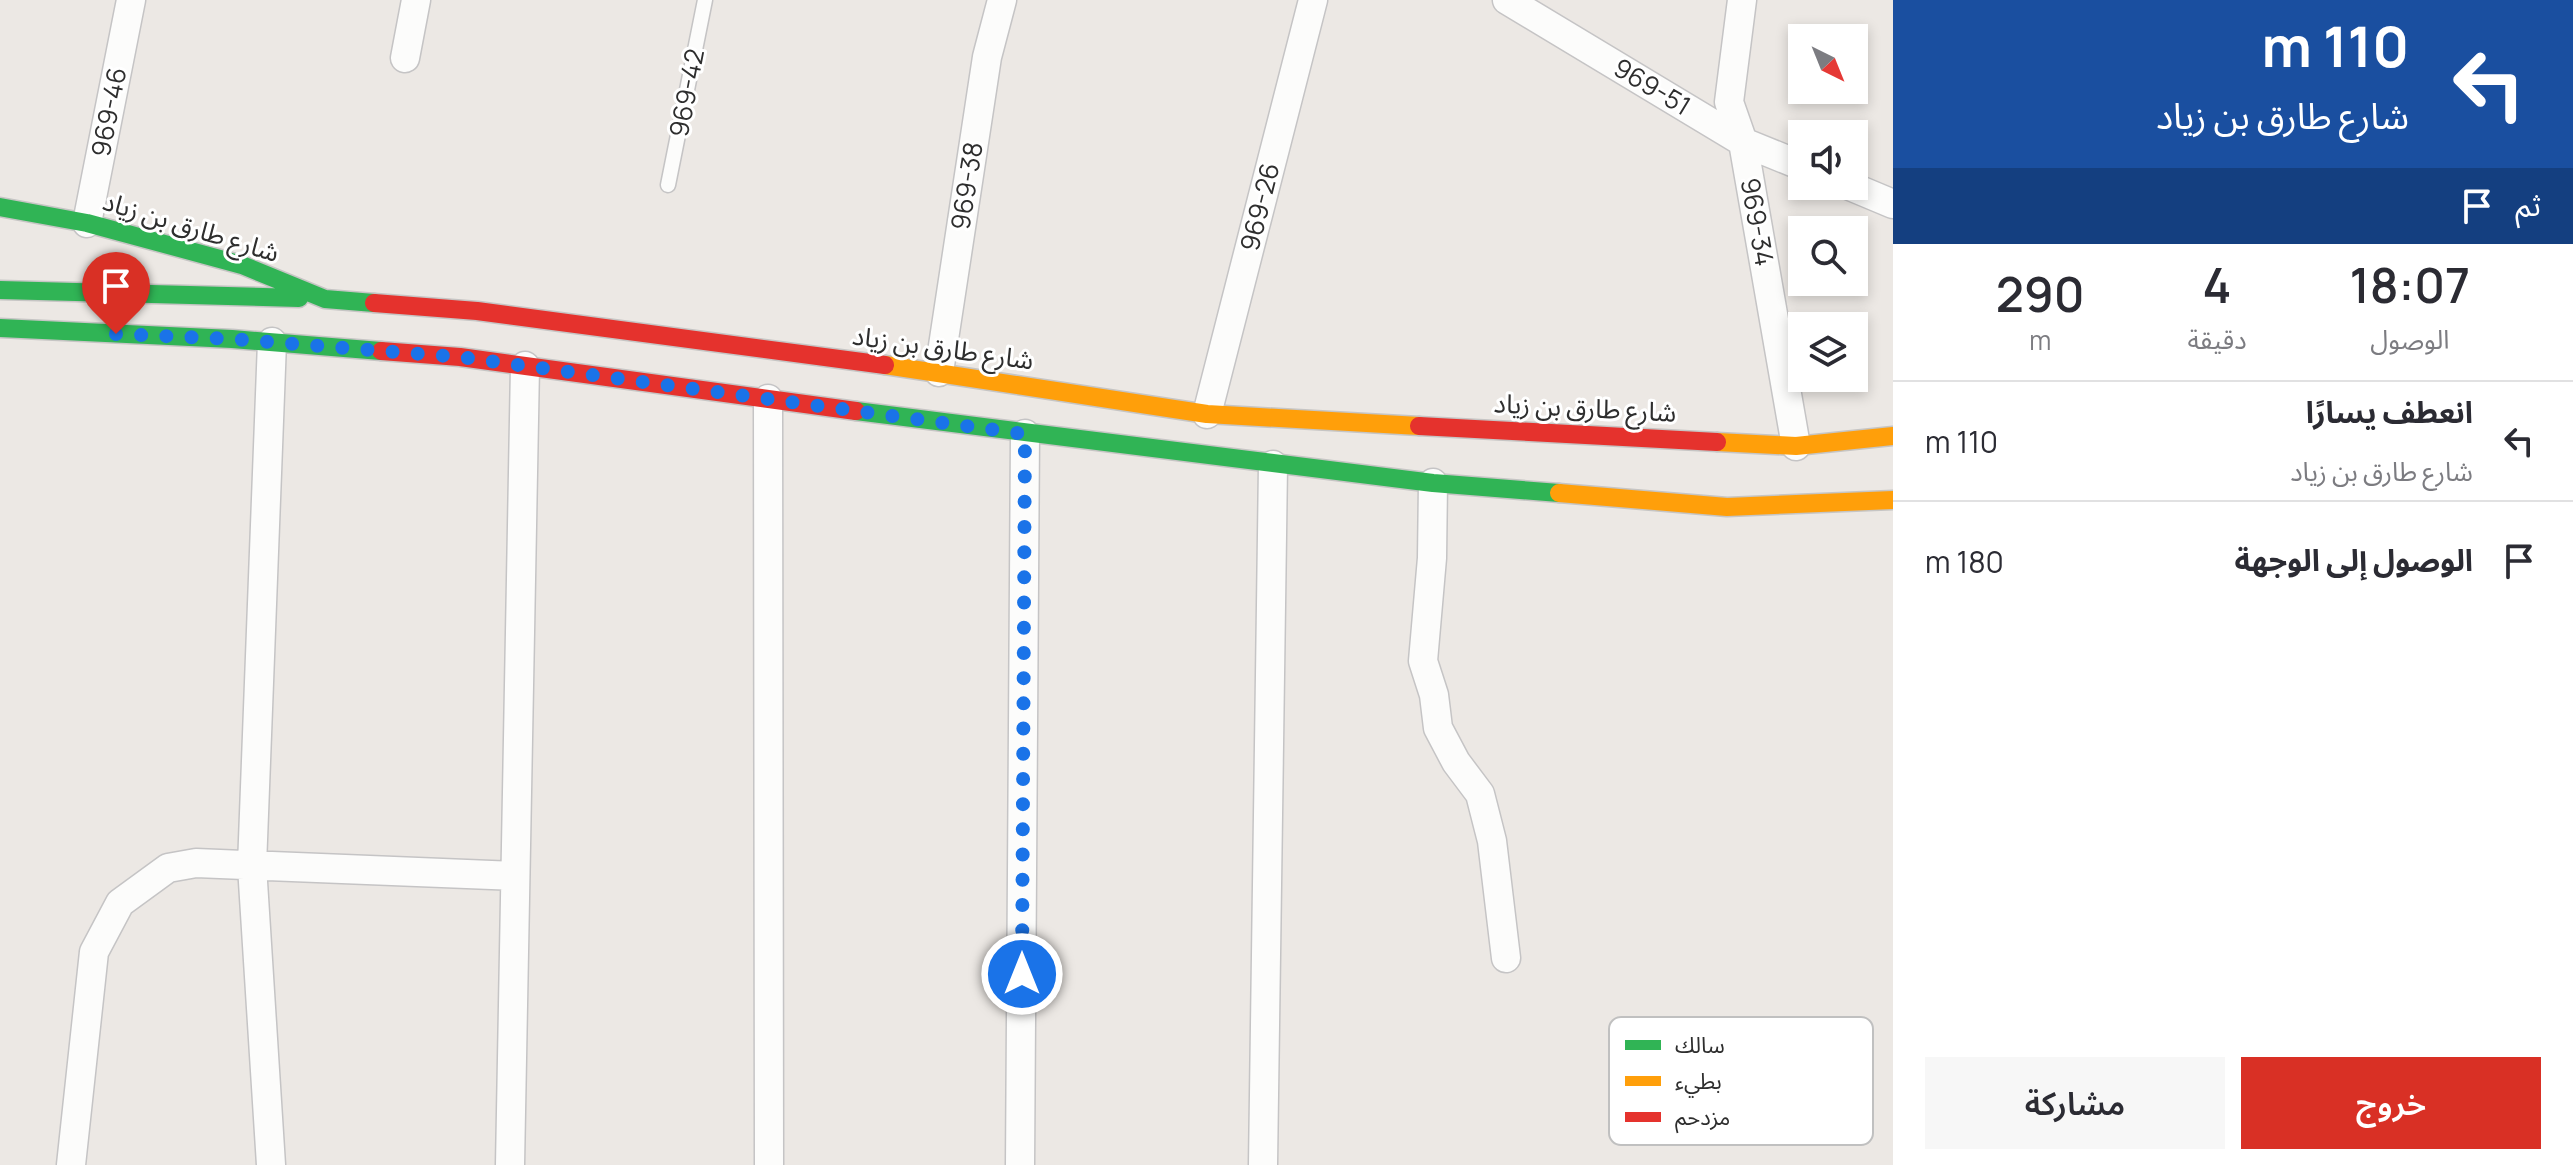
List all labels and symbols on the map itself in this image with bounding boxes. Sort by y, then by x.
north arrow [1788,24,1868,104]
street label: 969-42 [660,46,712,140]
street label: 969-51 [1607,49,1698,123]
street label: 969-46 [82,64,134,160]
street label: 969-38 [941,139,991,232]
street label: 969-26 [1231,159,1287,255]
street label: 969-34 [1733,175,1783,269]
street label: شارع طارق بن زياد [98,182,284,272]
pin [82,252,150,334]
street label: شارع طارق بن زياد [850,316,1036,380]
street label: شارع طارق بن زياد [1493,384,1677,432]
position arrow [980,932,1064,1016]
legend [1609,1017,1873,1145]
text: سالك [1675,1030,1725,1060]
text: بطيء [1675,1066,1722,1098]
text: مزدحم [1675,1102,1730,1134]

